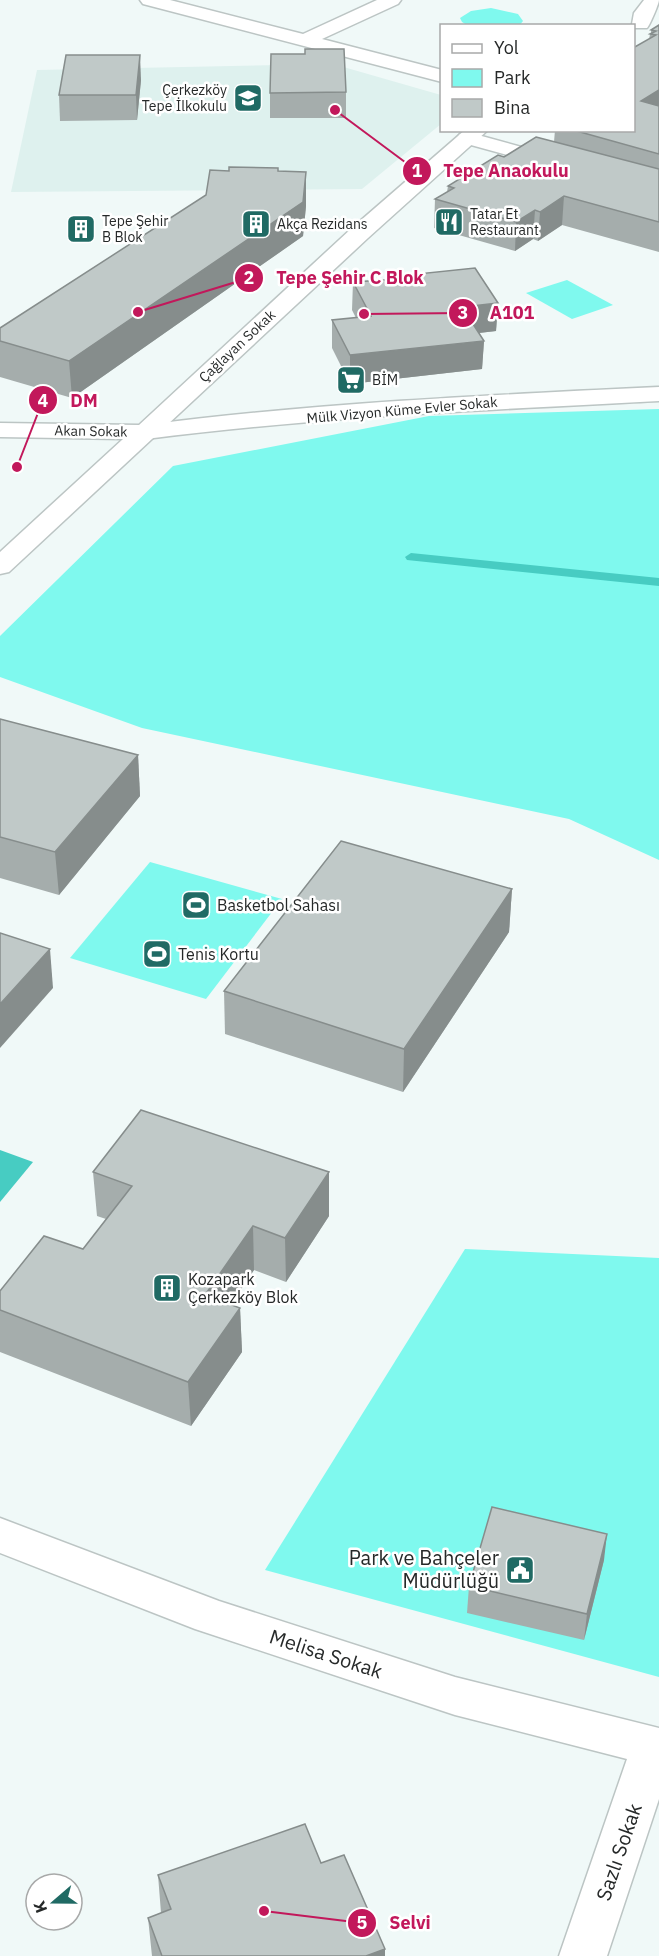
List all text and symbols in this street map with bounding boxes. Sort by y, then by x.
legend [440,24,635,132]
text: Yol [494,36,519,59]
text: Park [494,66,531,89]
place label: Çerkezköy Tepe İlkokulu [142,81,227,115]
school or university icon: Çerkezköy Tepe İlkokulu [232,82,264,114]
text: Bina [494,96,530,119]
callout: Tepe Anaokulu [402,153,581,189]
text: 1 [412,159,423,182]
text: Tepe Anaokulu [443,159,569,182]
place label: Tatar Et Restaurant [470,205,539,239]
restaurant icon: Tatar Et Restaurant [433,206,465,238]
building icon: Akça Rezidans [240,208,272,240]
place label: Tepe Şehir B Blok [102,212,168,246]
building icon: Tepe Şehir B Blok [65,213,97,245]
place label: Akça Rezidans [277,215,368,233]
callout: Tepe Şehir C Blok [234,260,435,296]
text: 2 [244,266,254,289]
text: Tepe Şehir C Blok [276,266,424,289]
callout: A101 [448,295,547,331]
text: 3 [458,301,468,324]
text: A101 [490,301,535,324]
street label: Çağlayan Sokak [195,305,280,386]
supermarket icon: BİM [335,364,367,396]
place label: BİM [372,371,398,389]
callout: DM [28,382,110,418]
text: 4 [38,389,49,412]
text: DM [70,389,98,412]
street label: Mülk Vizyon Küme Evler Sokak [306,393,499,427]
street label: Akan Sokak [54,421,128,441]
sports icon: Basketbol Sahası [180,889,212,921]
place label: Basketbol Sahası [217,895,340,915]
sports icon: Tenis Kortu [141,938,173,970]
place label: Tenis Kortu [178,944,259,964]
place label: Kozapark Çerkezköy Blok [188,1269,298,1307]
building icon: Kozapark Çerkezköy Blok [151,1272,183,1304]
place label: Park ve Bahçeler Müdürlüğü [349,1544,499,1594]
public building icon: Park ve Bahçeler Müdürlüğü [504,1554,536,1586]
street label: Melisa Sokak [266,1623,387,1685]
street label: Sazlı Sokak [589,1799,648,1904]
north arrow [24,1872,84,1932]
text: K [29,1898,51,1916]
callout: Selvi [347,1905,443,1941]
text: 5 [357,1911,368,1934]
text: Selvi [389,1911,431,1934]

